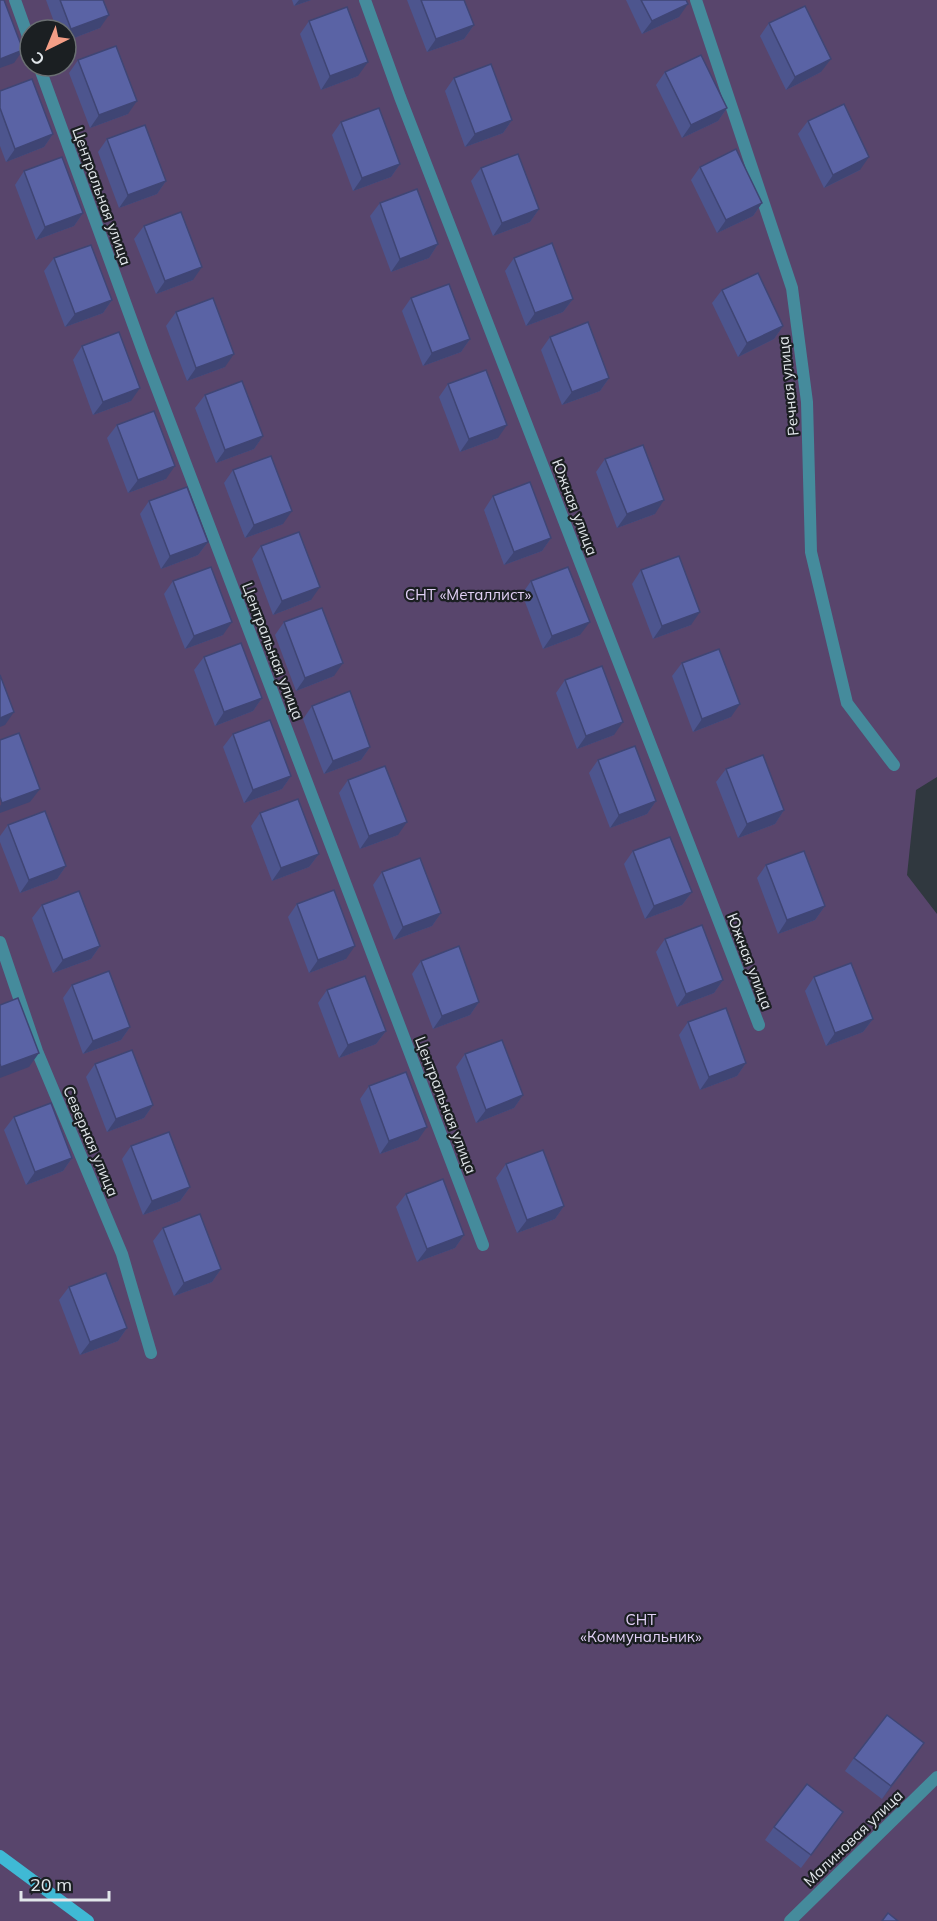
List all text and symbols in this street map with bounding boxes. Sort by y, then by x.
north arrow [18,18,78,78]
text: С [27,48,49,70]
street label: Центральная улица [68,124,136,268]
street label: Речная улица [773,335,803,437]
street label: Южная улица [548,456,602,558]
street label: Центральная улица [238,580,308,722]
park label: СНТ «Металлист» [405,585,531,604]
street label: Южная улица [723,910,777,1012]
street label: Центральная улица [411,1034,481,1176]
street label: Северная улица [59,1083,123,1199]
park label: СНТ «Коммунальник» [580,1610,702,1646]
street label: Малиновая улица [799,1786,907,1890]
scale bar [21,1864,110,1902]
text: 20 m [30,1873,72,1896]

